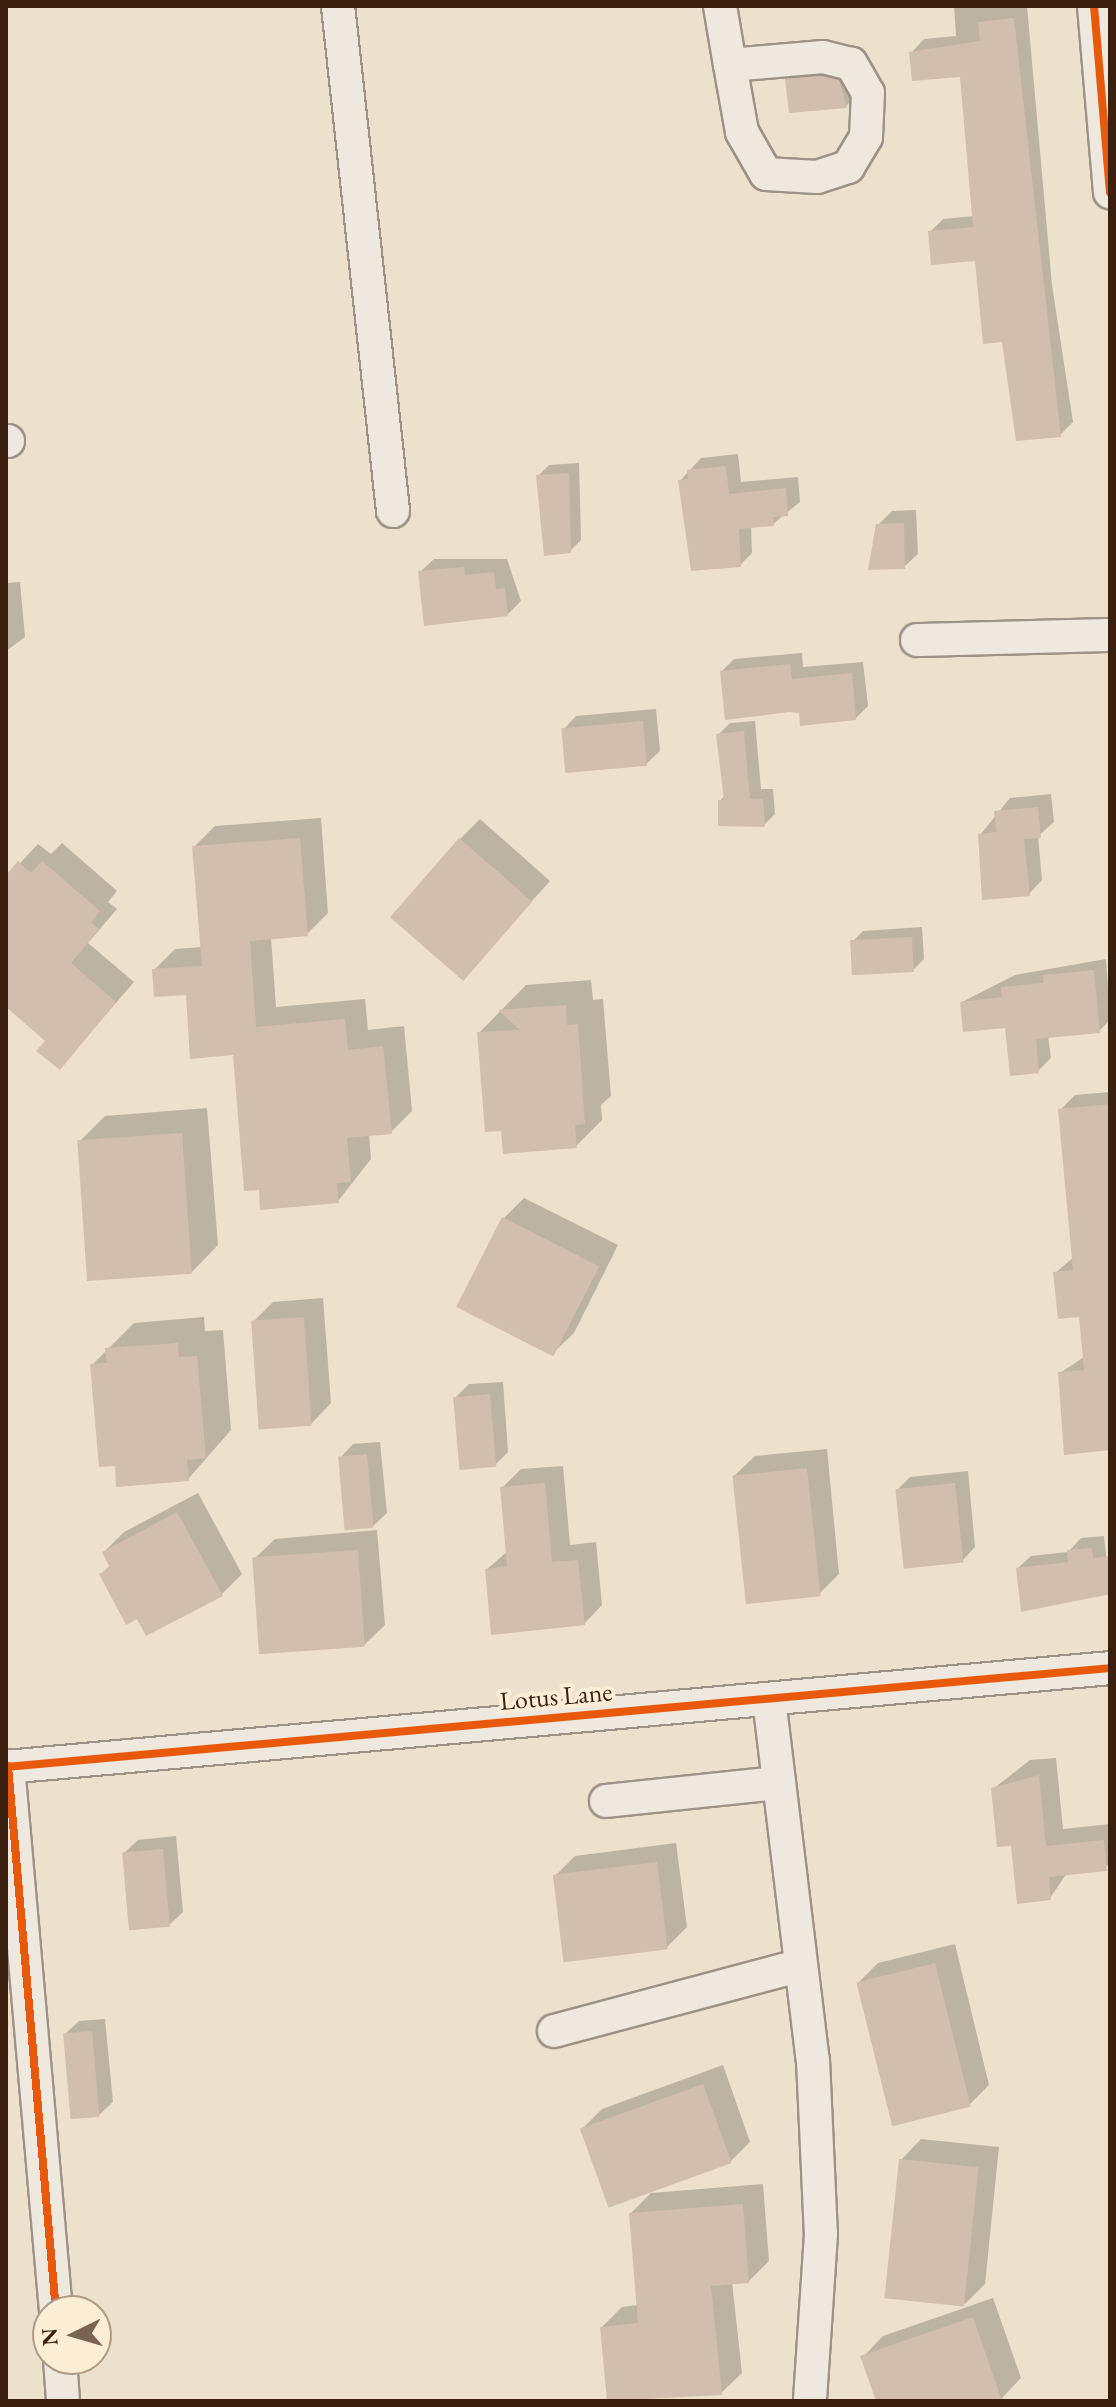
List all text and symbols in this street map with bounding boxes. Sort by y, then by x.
street label: Lotus Lane [498,1677,614,1717]
north arrow [32,2295,112,2375]
text: N [34,2327,65,2347]

